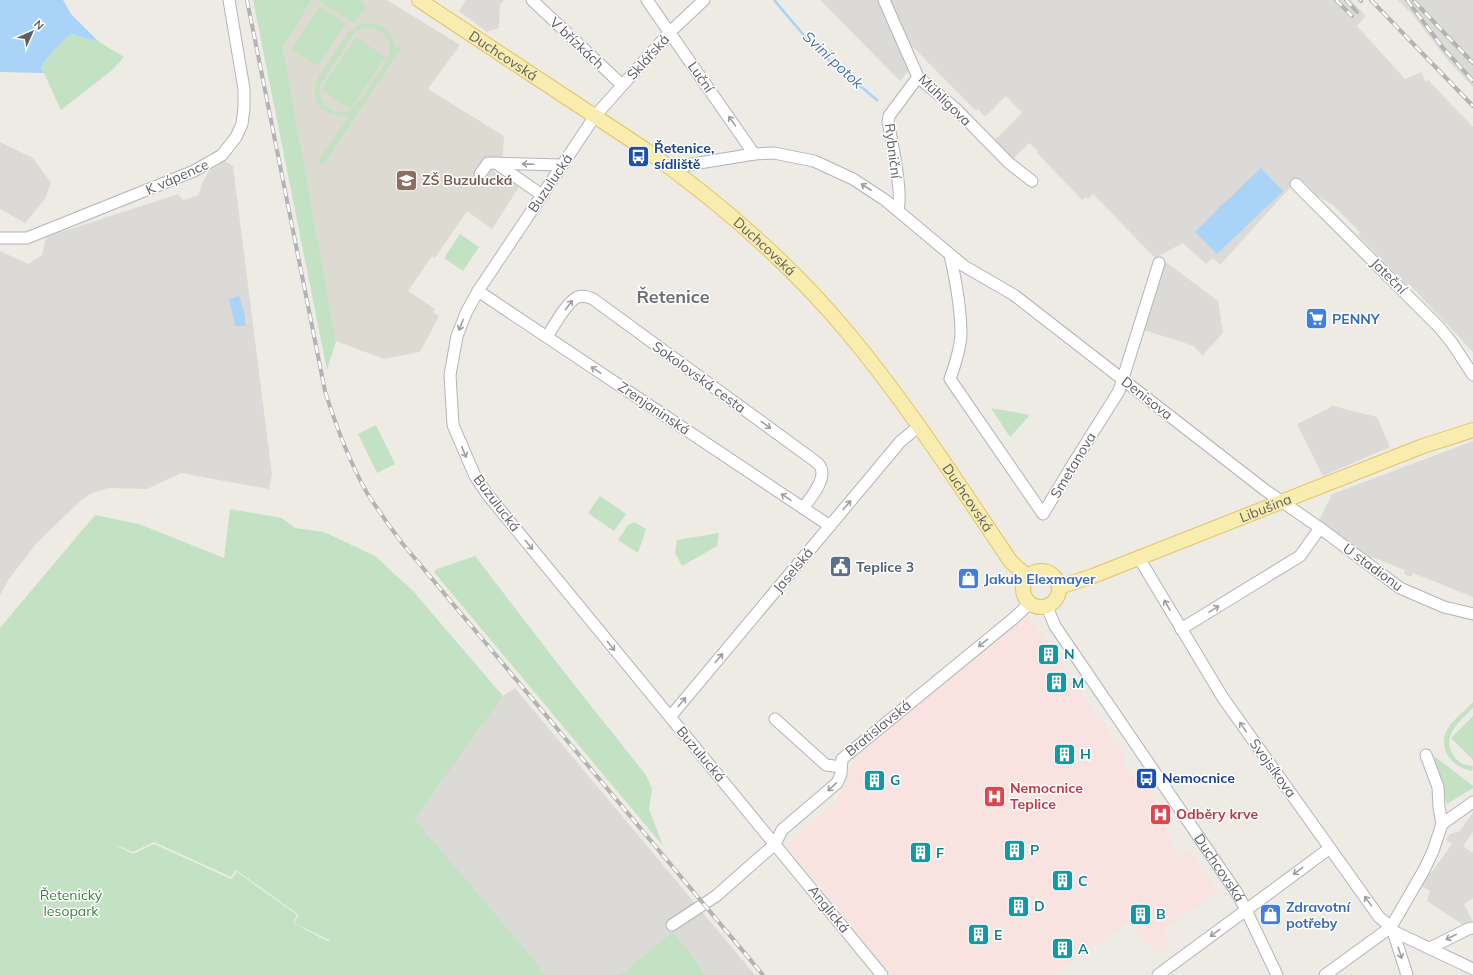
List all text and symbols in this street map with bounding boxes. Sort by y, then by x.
north arrow [12,12,52,52]
street label: V břízkách [546,13,608,73]
text: N [31,17,47,33]
street label: Duchcovská [466,27,541,85]
water label: Sviní potok [799,27,869,93]
street label: Sklářská [623,30,673,84]
street label: Luční [684,58,719,97]
street label: Mühligova [915,70,975,130]
one-way arrow [728,116,736,127]
street label: Rybniční [881,122,905,180]
place label: Řetenice, sídliště [654,139,714,173]
bus stop icon: Řetenice, sídliště [626,143,652,169]
street label: Buzulucká [524,150,576,216]
street label: K vápence [143,155,211,199]
one-way arrow [522,160,535,168]
school or university icon: ZŠ Buzulucká [393,167,419,193]
place label: ZŠ Buzulucká [422,171,512,189]
one-way arrow [861,183,872,191]
street label: Duchcovská [730,213,800,279]
street label: Jateční [1367,254,1411,298]
district label: Řetenice [636,285,710,308]
one-way arrow [565,299,573,310]
supermarket icon: PENNY [1304,306,1330,332]
place label: PENNY [1332,310,1381,328]
one-way arrow [456,319,464,331]
street label: Sokolovská cesta [649,337,749,417]
one-way arrow [591,366,602,374]
street label: Denisova [1118,372,1176,424]
street label: Zrenjaninská [614,377,694,439]
one-way arrow [760,421,771,429]
street label: Smetanova [1046,429,1100,501]
one-way arrow [461,445,469,457]
street label: Duchcovská [938,460,997,535]
street label: Buzulucká [470,471,524,535]
street label: Libušina [1237,490,1294,526]
one-way arrow [780,492,791,501]
one-way arrow [843,499,852,510]
street label: U stadionu [1339,539,1407,595]
one-way arrow [525,540,533,551]
street label: Jaselská [769,544,817,596]
public building icon: Teplice 3 [828,554,854,580]
place label: Teplice 3 [856,558,914,576]
shop icon: Jakub Elexmayer [955,566,981,592]
place label: Jakub Elexmayer [984,570,1096,588]
one-way arrow [1162,599,1170,611]
one-way arrow [1208,605,1219,613]
one-way arrow [978,639,989,647]
one-way arrow [607,640,616,651]
building icon: N [1035,641,1061,667]
place label: N [1064,645,1075,663]
one-way arrow [714,653,723,664]
building icon: M [1043,670,1069,696]
place label: M [1072,674,1084,692]
street label: Bratislavská [841,696,915,760]
one-way arrow [677,697,686,708]
one-way arrow [1239,722,1248,733]
street label: Buzulucká [673,723,729,785]
street label: Svojsíkova [1246,735,1300,801]
building icon: H [1052,741,1078,767]
place label: H [1080,745,1091,763]
bus stop icon: Nemocnice [1133,765,1159,791]
building icon: G [861,767,887,793]
place label: Nemocnice [1162,769,1235,787]
place label: G [890,771,900,789]
place label: Nemocnice Teplice [1010,779,1083,813]
one-way arrow [827,782,837,791]
hospital icon: Nemocnice Teplice [982,783,1008,809]
hospital icon: Odběry krve [1148,801,1174,827]
place label: Odběry krve [1176,805,1259,823]
street label: Duchcovská [1190,830,1249,905]
building icon: P [1001,837,1027,863]
building icon: F [908,840,934,866]
place label: P [1030,841,1039,859]
place label: F [936,844,944,862]
one-way arrow [1293,867,1304,876]
building icon: C [1050,868,1076,894]
place label: C [1078,872,1088,890]
street label: Anglická [804,882,854,936]
park label: Řetenický lesopark [40,886,103,920]
building icon: D [1005,893,1031,919]
one-way arrow [1364,896,1372,907]
place label: D [1034,897,1045,915]
place label: Zdravotní potřeby [1286,898,1351,932]
building icon: B [1127,901,1153,927]
shop icon: Zdravotní potřeby [1257,902,1283,928]
place label: B [1156,905,1166,923]
building icon: E [966,922,992,948]
place label: E [994,926,1002,944]
one-way arrow [1210,929,1221,937]
one-way arrow [1446,934,1458,942]
building icon: A [1049,936,1075,962]
place label: A [1078,940,1089,958]
one-way arrow [1397,946,1404,959]

